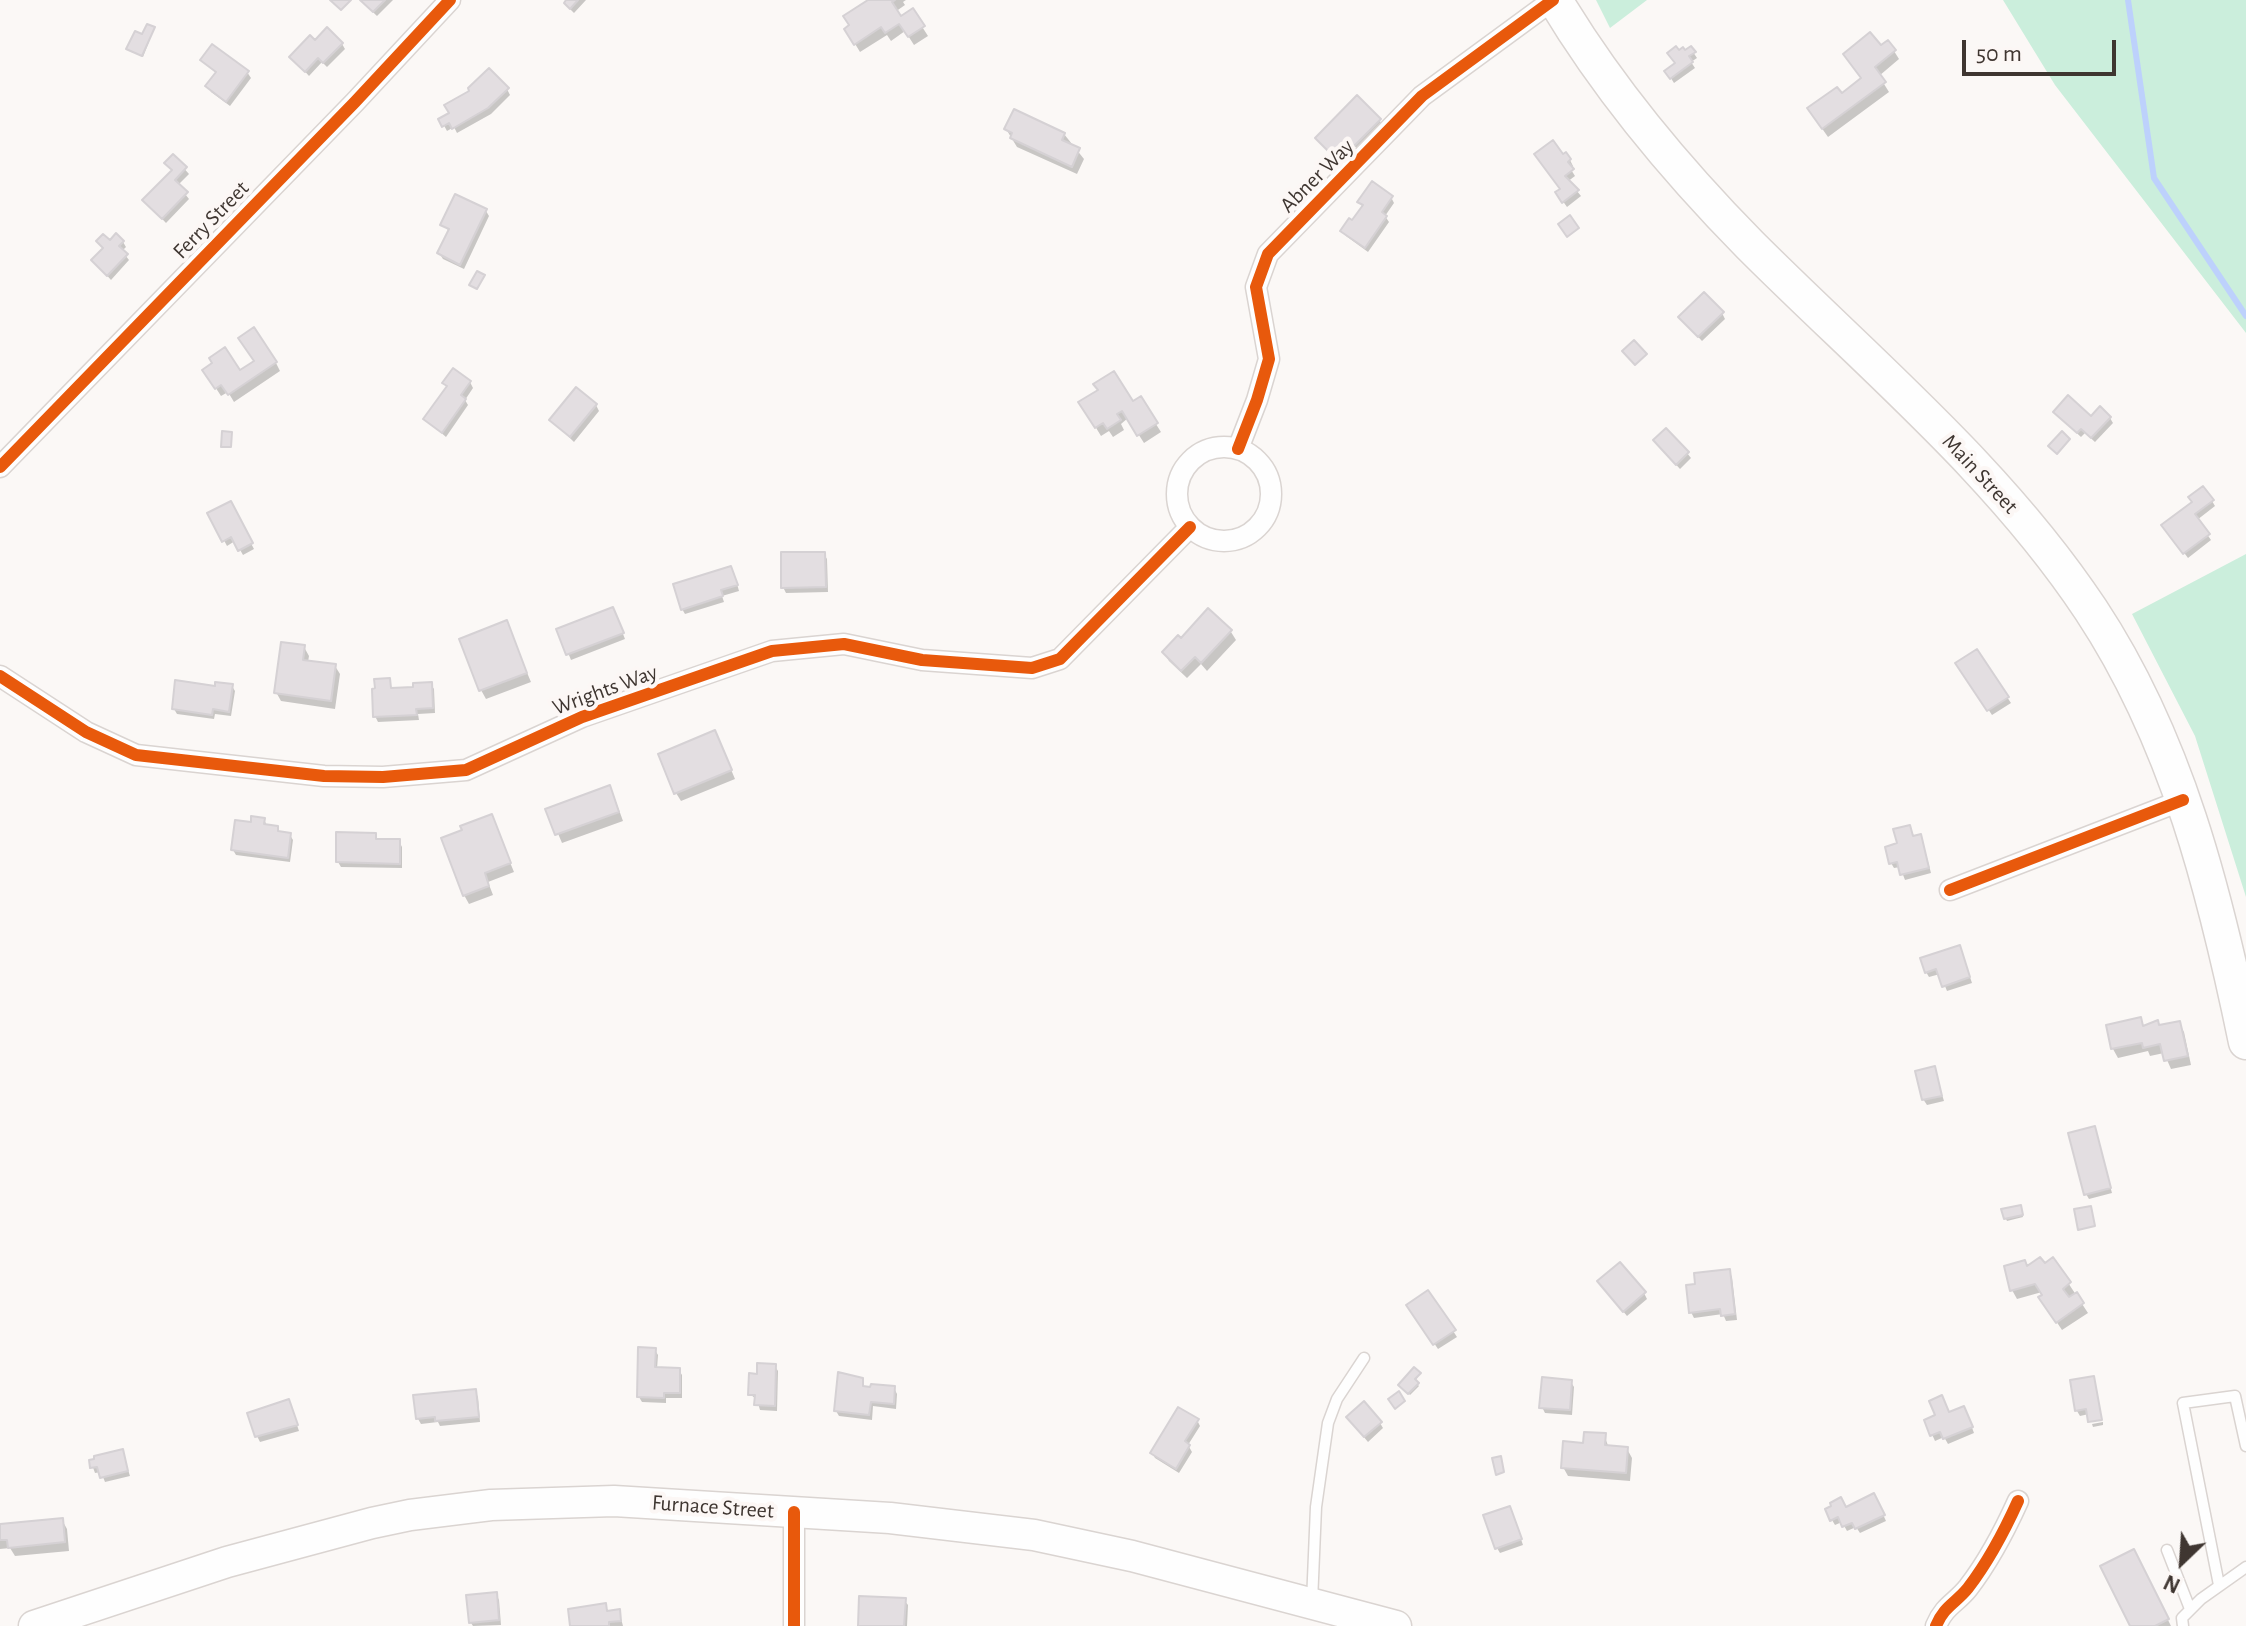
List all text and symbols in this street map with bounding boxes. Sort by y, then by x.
scale bar [1966,24,2120,74]
text: 50 m [1976,42,2022,66]
street label: Abner Way [1275,134,1359,218]
street label: Ferry Street [167,176,255,264]
street label: Main Street [1936,429,2024,519]
street label: Wrights Way [549,659,661,721]
street label: Furnace Street [651,1490,775,1524]
north arrow [2142,1522,2222,1602]
text: N [2160,1571,2183,1597]

